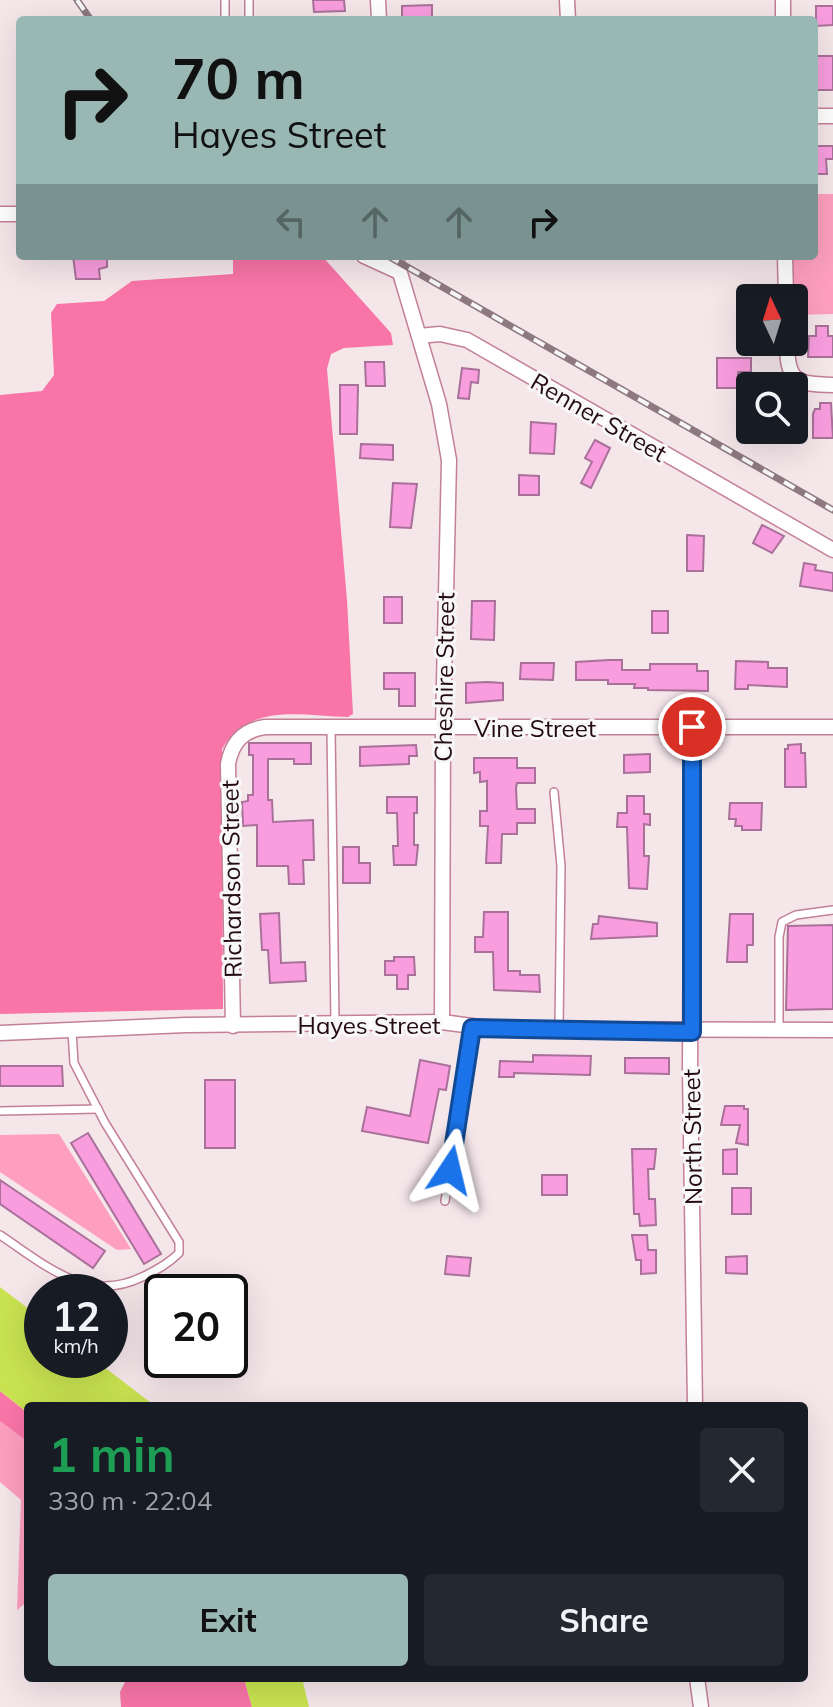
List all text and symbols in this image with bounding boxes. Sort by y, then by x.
text: 70 m [172,43,305,113]
icon: right [40,48,144,152]
text: Hayes Street [172,112,386,157]
icon: left [269,200,313,244]
icon: ahead [353,200,397,244]
icon: ahead [437,200,481,244]
icon: right [521,200,565,244]
north arrow [736,284,808,356]
map controls [736,284,808,444]
street label: Renner Street [526,366,672,468]
button: search [736,372,808,444]
street label: Cheshire Street [428,592,460,762]
pin [658,693,726,761]
icon: arrive [670,705,714,749]
street label: Vine Street [474,713,596,743]
street label: Richardson Street [214,780,248,978]
street label: Hayes Street [298,1010,440,1040]
street label: North Street [676,1069,708,1205]
position arrow [408,1128,492,1212]
speed limit sign: 20 [144,1274,248,1378]
text: 12 [52,1291,100,1341]
text: km/h [53,1333,99,1358]
text: 1 min [48,1424,175,1484]
button: close [700,1428,784,1512]
text: 330 m · 22:04 [48,1484,212,1517]
button: Exit [48,1574,408,1666]
button: Share [424,1574,784,1666]

